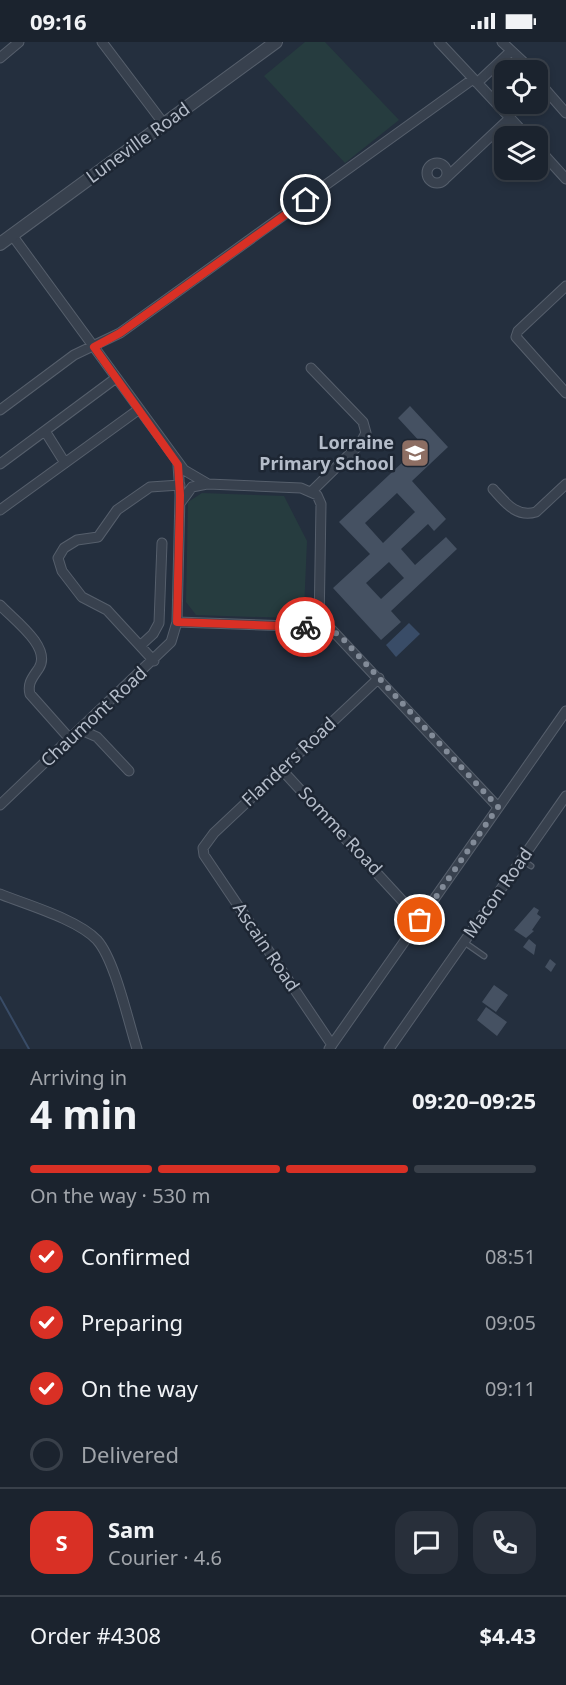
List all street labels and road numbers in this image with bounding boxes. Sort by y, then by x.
street label: Luneville Road [81,96,194,188]
street label: Chaumont Road [35,661,152,772]
street label: Flanders Road [236,711,341,811]
street label: Somme Road [294,781,388,880]
street label: Macon Road [457,843,537,942]
street label: Ascain Road [228,897,305,996]

